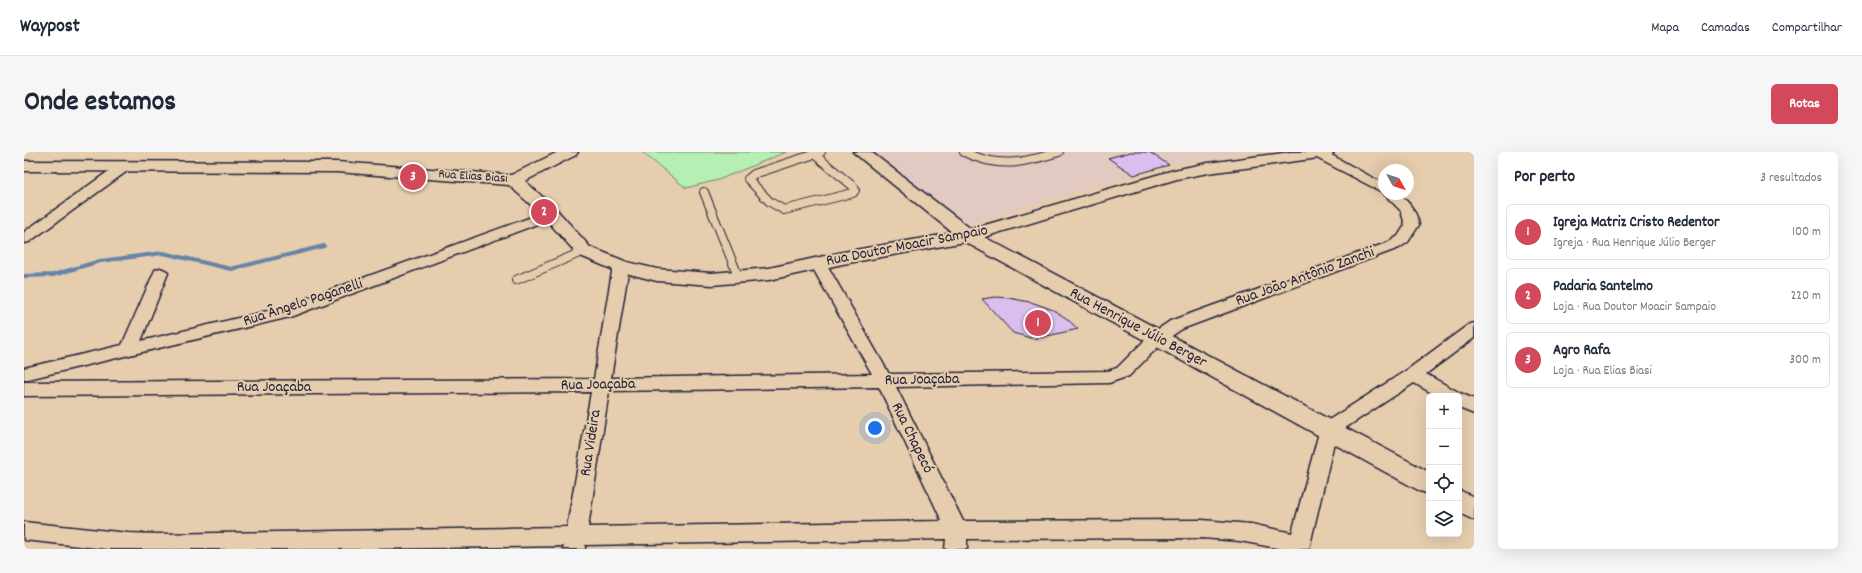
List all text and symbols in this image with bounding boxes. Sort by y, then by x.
text: Waypost [20,14,80,41]
text: Mapa [1651,18,1679,38]
text: Camadas [1701,18,1750,38]
text: Compartilhar [1772,18,1842,38]
text: Onde estamos [24,84,176,124]
button: Rotas [1771,84,1838,124]
pin: 3 [400,162,426,192]
north arrow [1378,164,1414,200]
street label: Rua Elias Biasi [438,165,509,189]
text: Por perto [1514,166,1575,190]
text: 3 resultados [1760,169,1822,188]
pin: 2 [531,197,557,227]
text: Igreja Matriz Cristo Redentor [1553,212,1720,234]
street label: Rua Doutor Moacir Sampaio [824,219,990,273]
text: 1 [1527,223,1529,242]
text: 100 m [1792,223,1821,242]
text: Igreja · Rua Henrique Júlio Berger [1553,234,1716,253]
street label: Rua João Antônio Zanchi [1232,241,1378,313]
street label: Rua Ângelo Paganelli [240,273,366,333]
text: Padaria Santelmo [1553,276,1653,298]
street label: Rua Henrique Júlio Berger [1065,282,1211,374]
text: 2 [1525,287,1531,306]
text: 220 m [1791,287,1821,306]
text: Loja · Rua Doutor Moacir Sampaio [1553,298,1716,317]
pin: 1 [1025,308,1051,338]
text: Agro Rafa [1553,340,1610,362]
text: 3 [1525,351,1531,370]
text: 300 m [1789,351,1821,370]
text: Loja · Rua Elias Biasi [1553,362,1652,381]
street label: Rua Joaçaba [884,368,960,392]
street label: Rua Joaçaba [560,373,636,397]
street label: Rua Joaçaba [237,376,312,399]
map controls [1426,393,1462,537]
button: + [1426,393,1462,429]
street label: Rua Chapecó [885,399,939,477]
street label: Rua Videira [574,407,608,478]
your location [865,418,885,438]
button: − [1426,429,1462,465]
button: locate [1426,465,1462,501]
button: layers [1426,501,1462,537]

